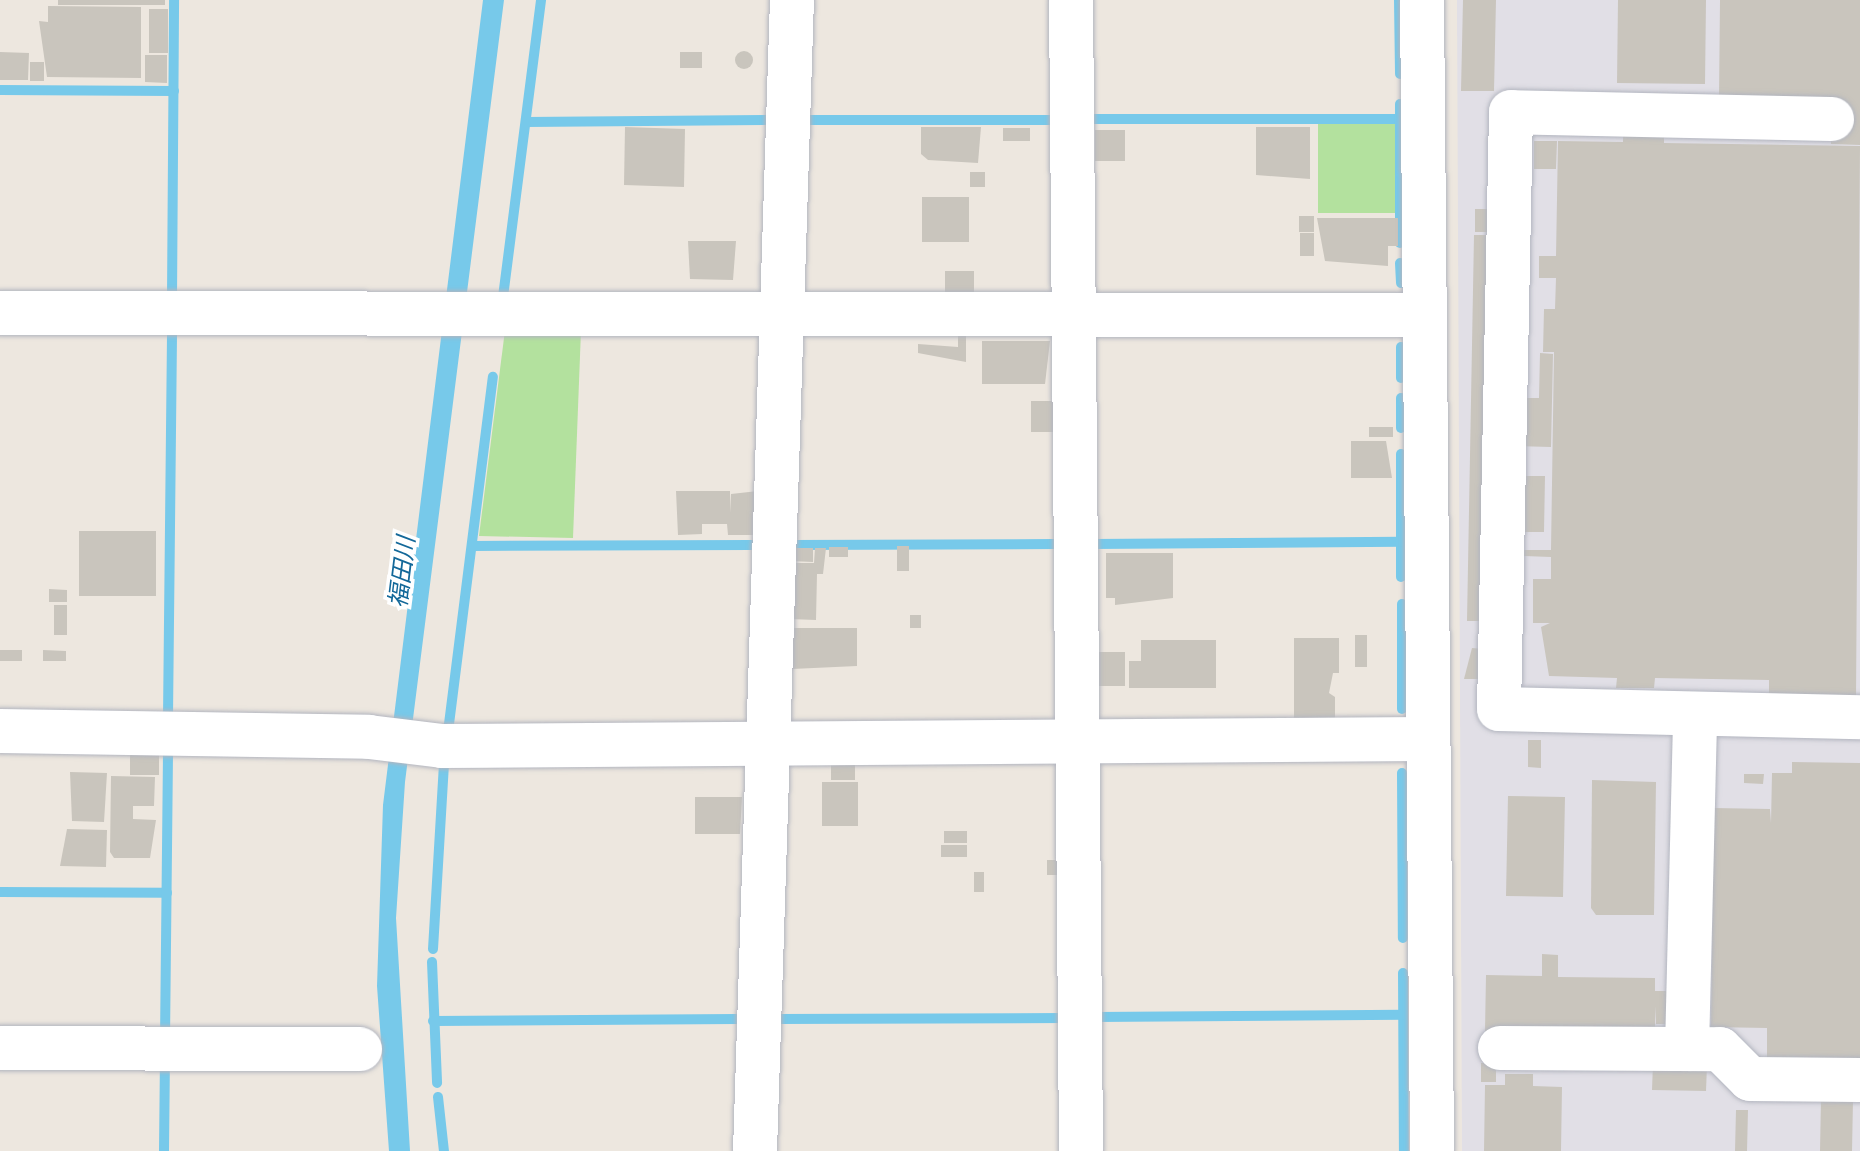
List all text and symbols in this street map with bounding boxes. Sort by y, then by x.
water label: 福田川 [382,535,420,609]

